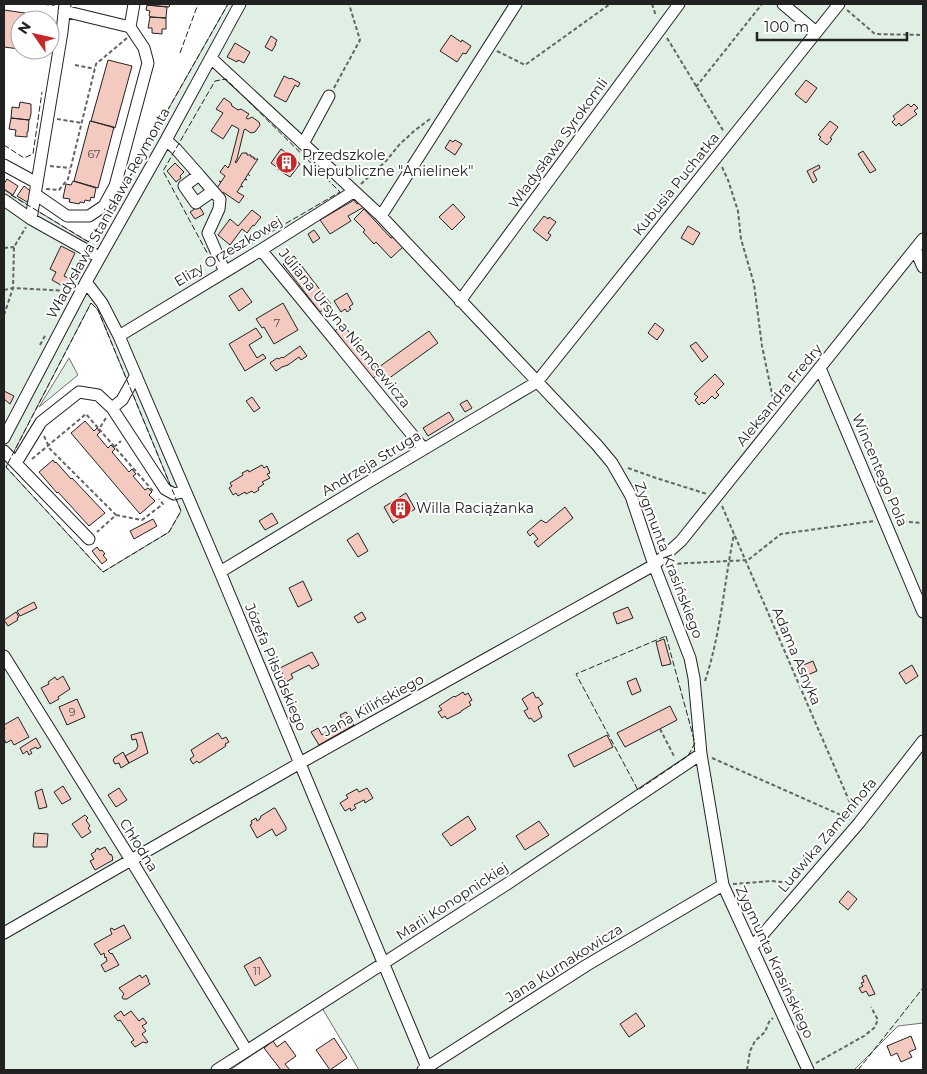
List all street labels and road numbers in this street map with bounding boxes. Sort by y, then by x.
street label: Władysława Syrokomli [505,74,611,212]
street label: Władysława Stanisława Reymonta [42,104,174,322]
street label: Kubusia Puchatka [629,129,723,239]
street label: Elizy Orzeszkowej [171,212,285,290]
street label: Juliana Ursyna Niemcewicza [274,244,415,411]
street label: Aleksandra Fredry [732,340,826,450]
street label: Wincentego Pola [848,411,912,529]
street label: Andrzeja Struga [318,426,424,500]
street label: Zygmunta Krasińskiego [631,479,707,641]
street label: Józefa Piłsudskiego [241,600,311,734]
street label: Adama Asnyka [768,604,826,708]
street label: Jana Kilińskiego [318,670,427,741]
street label: Ludwika Zamenhofa [774,774,880,896]
street label: Chłodna [116,815,162,875]
street label: Marii Konopnickiej [393,858,511,944]
street label: Zygmunta Krasińskiego [732,883,818,1041]
street label: Jana Kurnakowicza [501,920,626,1007]

